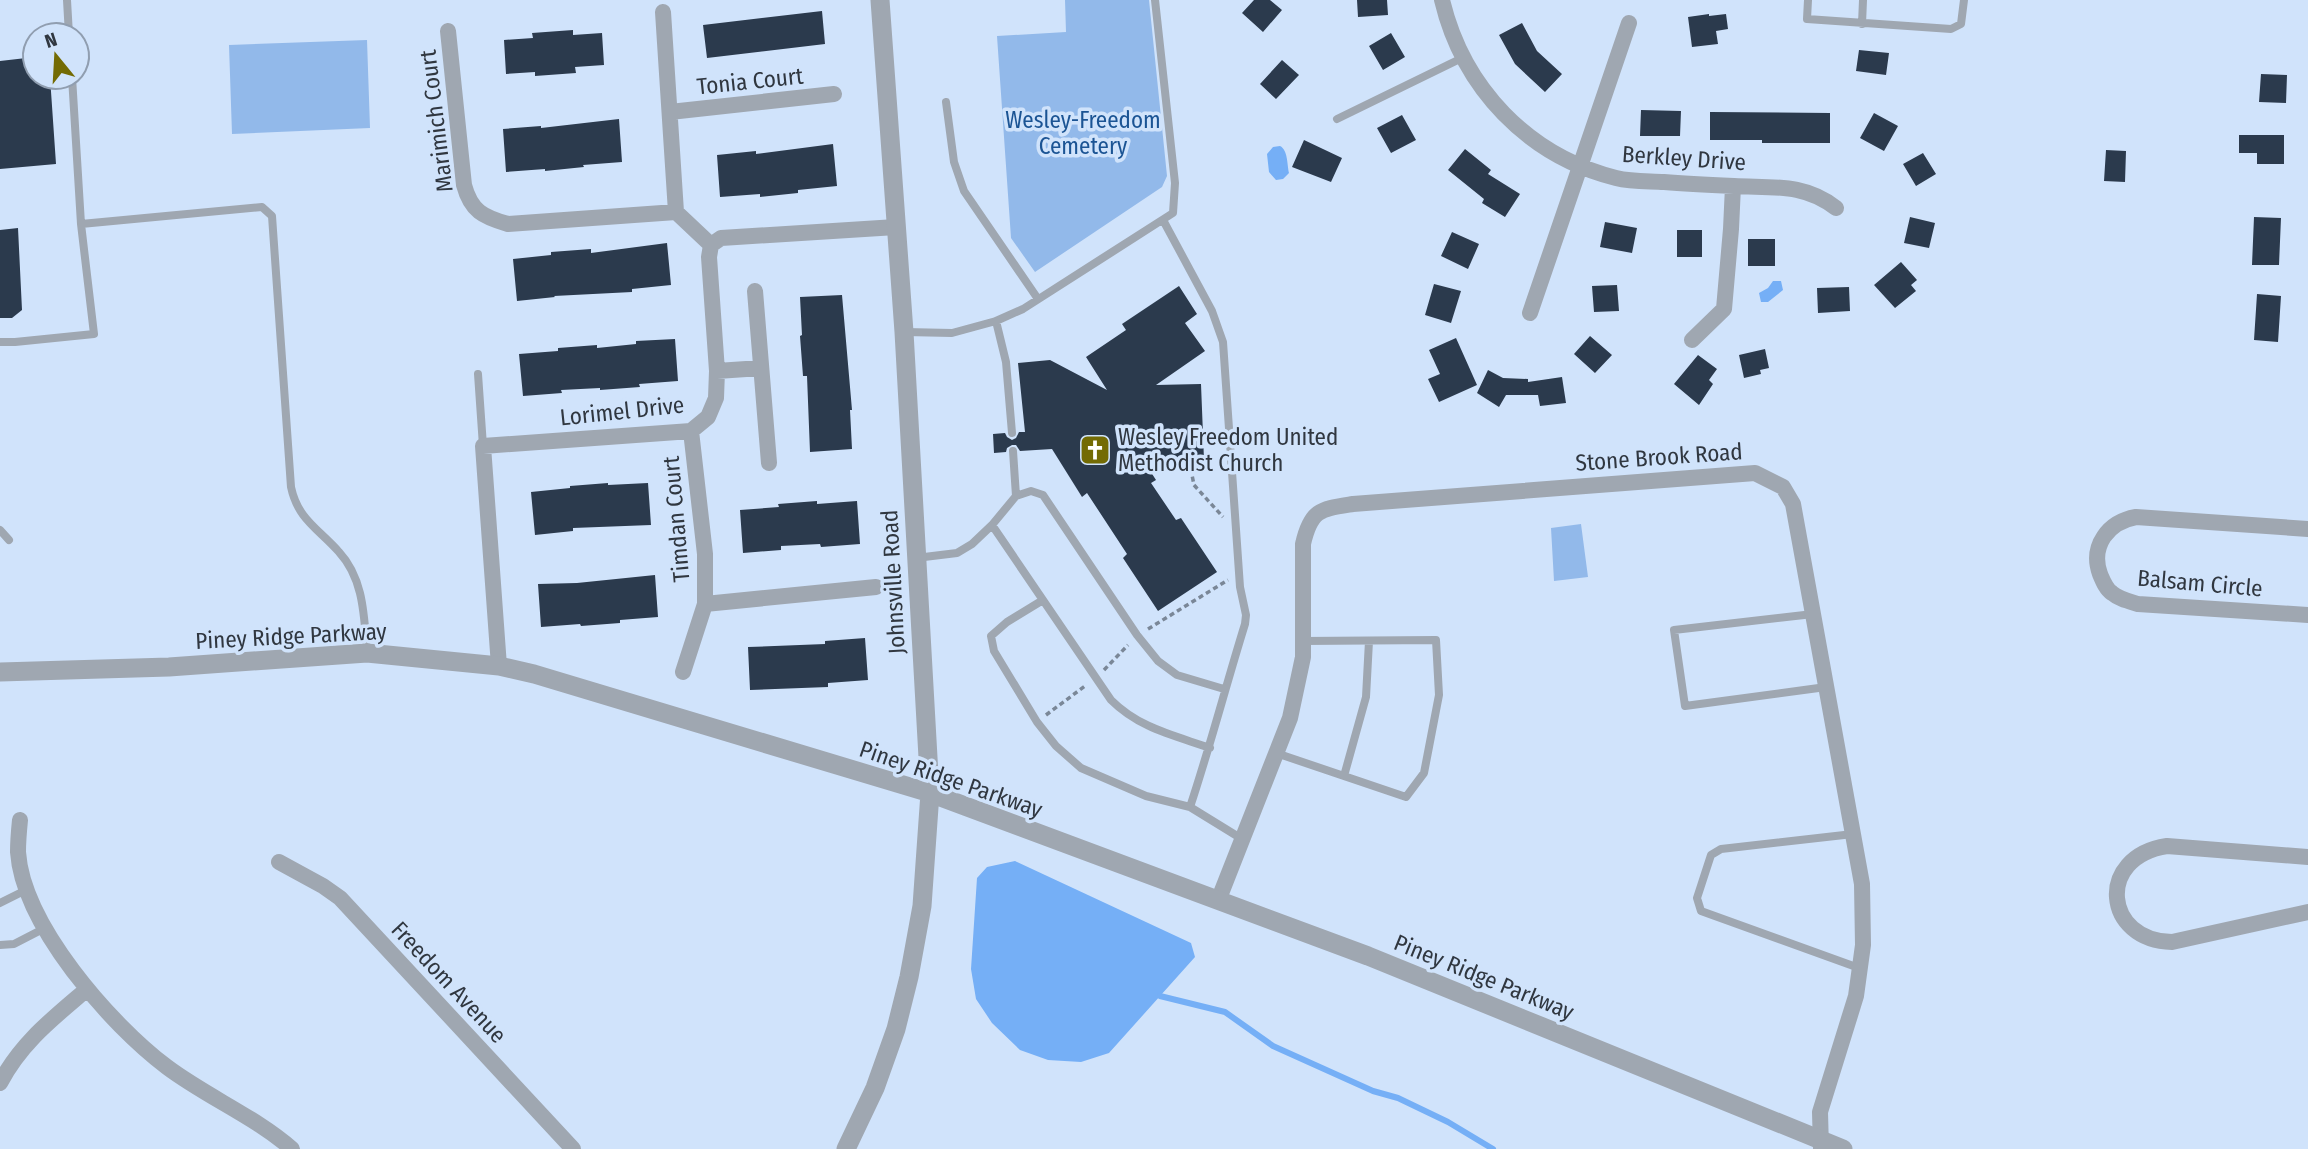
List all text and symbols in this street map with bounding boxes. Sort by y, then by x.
north arrow [21,21,91,91]
text: N [42,28,60,53]
street label: Marimich Court [413,48,459,194]
street label: Tonia Court [695,61,805,101]
park label: Wesley-Freedom Cemetery [1005,106,1161,160]
street label: Berkley Drive [1621,140,1747,176]
street label: Lorimel Drive [558,391,686,431]
place label: Wesley Freedom United Methodist Church [1118,423,1338,477]
church icon: Wesley Freedom United Methodist Church [1078,433,1112,467]
street label: Stone Brook Road [1574,437,1744,477]
street label: Timdan Court [657,454,695,583]
street label: Johnsville Road [875,509,911,655]
street label: Balsam Circle [2136,564,2264,602]
street label: Piney Ridge Parkway [195,617,388,655]
street label: Piney Ridge Parkway [856,735,1047,824]
street label: Freedom Avenue [386,915,512,1049]
street label: Piney Ridge Parkway [1390,928,1579,1026]

